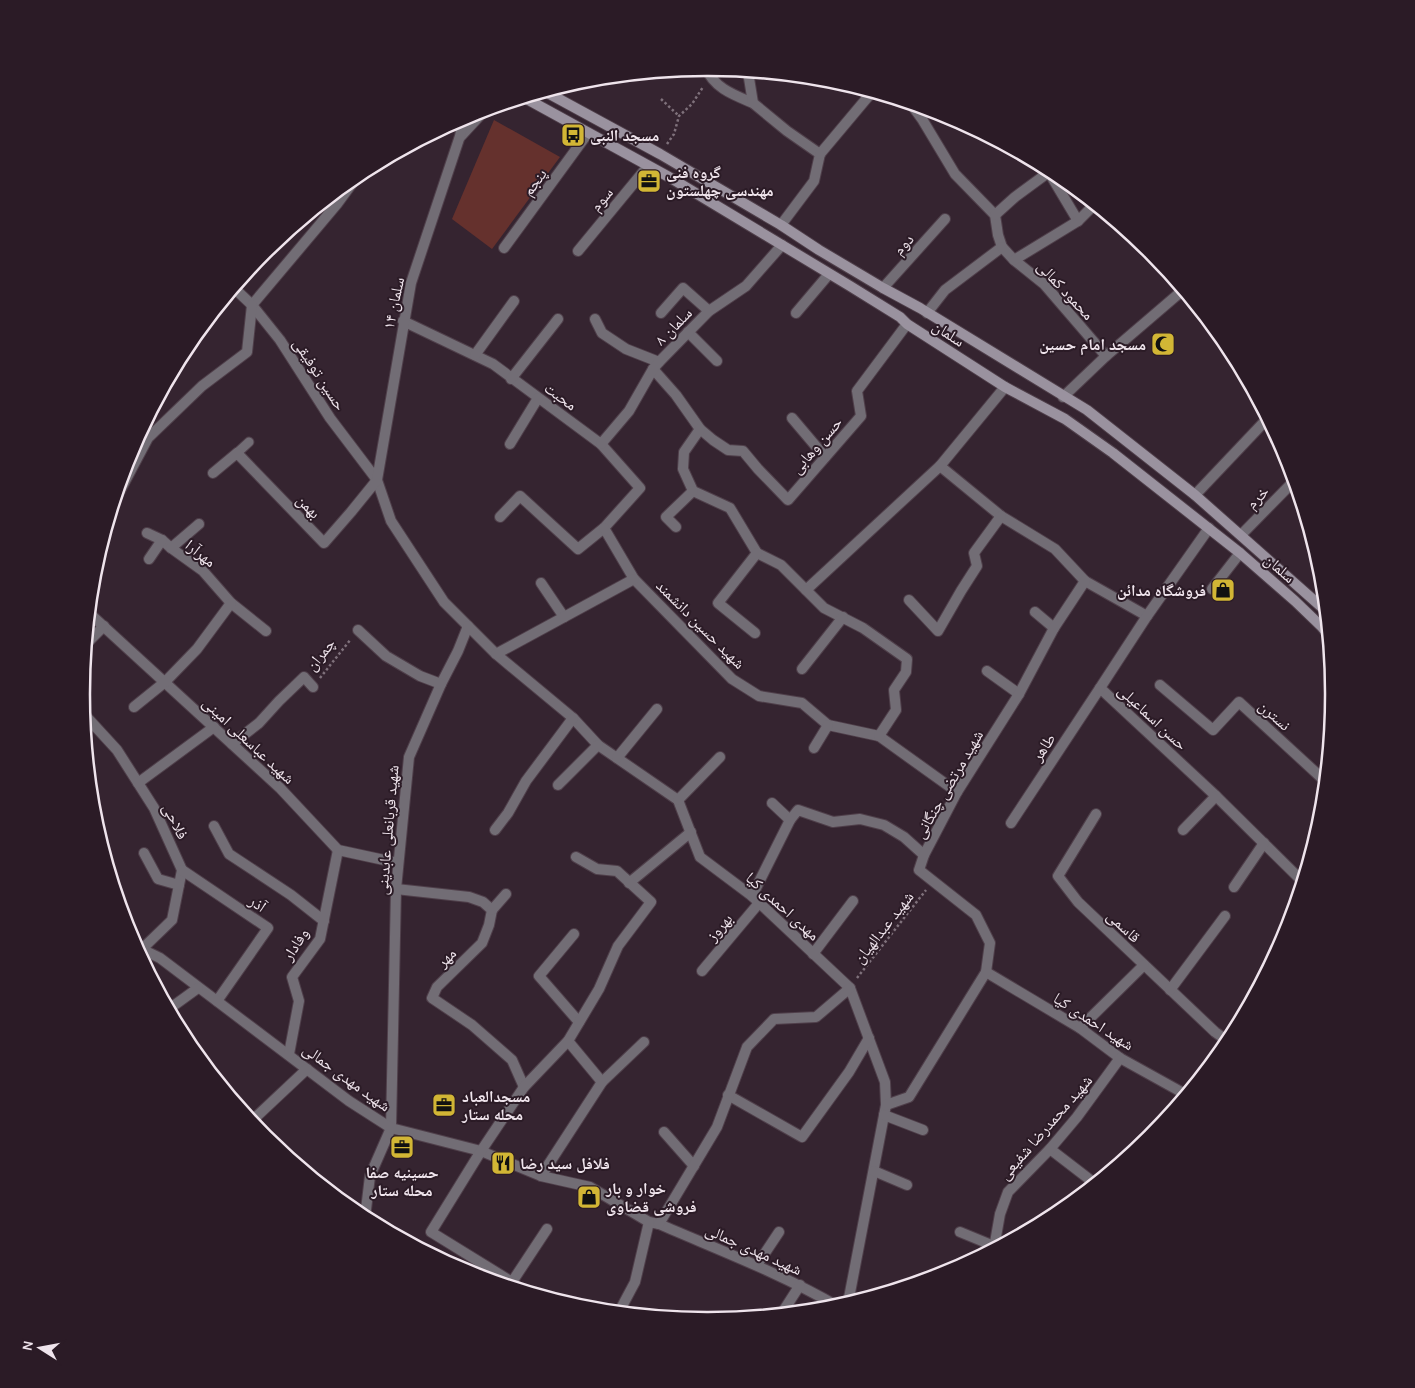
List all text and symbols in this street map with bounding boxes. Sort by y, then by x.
bus stop icon: مسجد النبی [560,122,586,148]
place label: مسجد النبی [590,126,659,145]
place label: گروه فنی مهندسی چهلستون [666,163,774,200]
street label: پنجم [518,165,552,200]
office icon: گروه فنی مهندسی چهلستون [636,168,662,194]
street label: سوم [586,183,618,216]
street label: دوم [889,230,919,260]
street label: محمود کمالی [1033,257,1098,325]
street label: سلمان ۱۴ [379,275,409,331]
street label: سلمان ۸ [651,303,697,350]
street label: سلمان [929,316,968,352]
mosque icon: مسجد امام حسین [1150,331,1176,357]
street label: حسین توفیقی [288,335,350,415]
place label: مسجد امام حسین [1039,335,1146,356]
street label: محبت [541,378,581,415]
street label: حسن وهابی [787,413,847,478]
street label: خرم [1242,482,1273,513]
street label: بهمن [292,490,325,523]
street label: مهرآرا [182,536,220,571]
street label: سلمان [1260,550,1299,588]
street label: شهید حسین دانشمند [652,576,749,673]
shop icon: فروشگاه مدائن [1210,577,1236,603]
place label: فروشگاه مدائن [1117,581,1206,600]
street label: چمران [302,634,340,675]
street label: حسن اسماعیلی [1113,681,1191,755]
street label: شهید عباسعلی امینی [198,693,299,789]
street label: نسترن [1254,696,1295,735]
street label: شهید مرتضی چنگانی [910,727,988,842]
street label: طاهر [1027,730,1059,766]
street label: شهید قربانعلی عابدینی [372,764,404,896]
street label: فلاحی [158,800,192,843]
street label: مهدی احمدی کیا [741,868,824,945]
street label: شهید عبدالهیان [849,887,918,968]
street label: آذر [245,890,271,916]
street label: قاسمی [1102,906,1144,947]
street label: بهروز [702,909,737,946]
street label: وفادار [277,924,313,965]
street label: مهر [432,944,460,972]
street label: شهید احمدی کیا [1049,988,1138,1055]
street label: شهید مهدی جمالی [299,1039,394,1116]
street label: شهید محمدرضا شفیعی [995,1071,1097,1184]
place label: مسجدالعباد محله ستار [461,1087,530,1124]
office icon: مسجدالعباد محله ستار [431,1092,457,1118]
office icon: حسینیه صفا محله ستار [389,1134,415,1160]
restaurant icon: فلافل سید رضا [490,1150,516,1176]
place label: فلافل سید رضا [520,1154,610,1173]
place label: حسینیه صفا محله ستار [365,1163,439,1200]
place label: خوار و بار فروشی قضاوی [605,1179,697,1216]
shop icon: خوار و بار فروشی قضاوی [576,1184,602,1210]
street label: شهید مهدی جمالی [702,1220,805,1280]
north arrow [15,1323,65,1373]
text: N [18,1339,37,1352]

